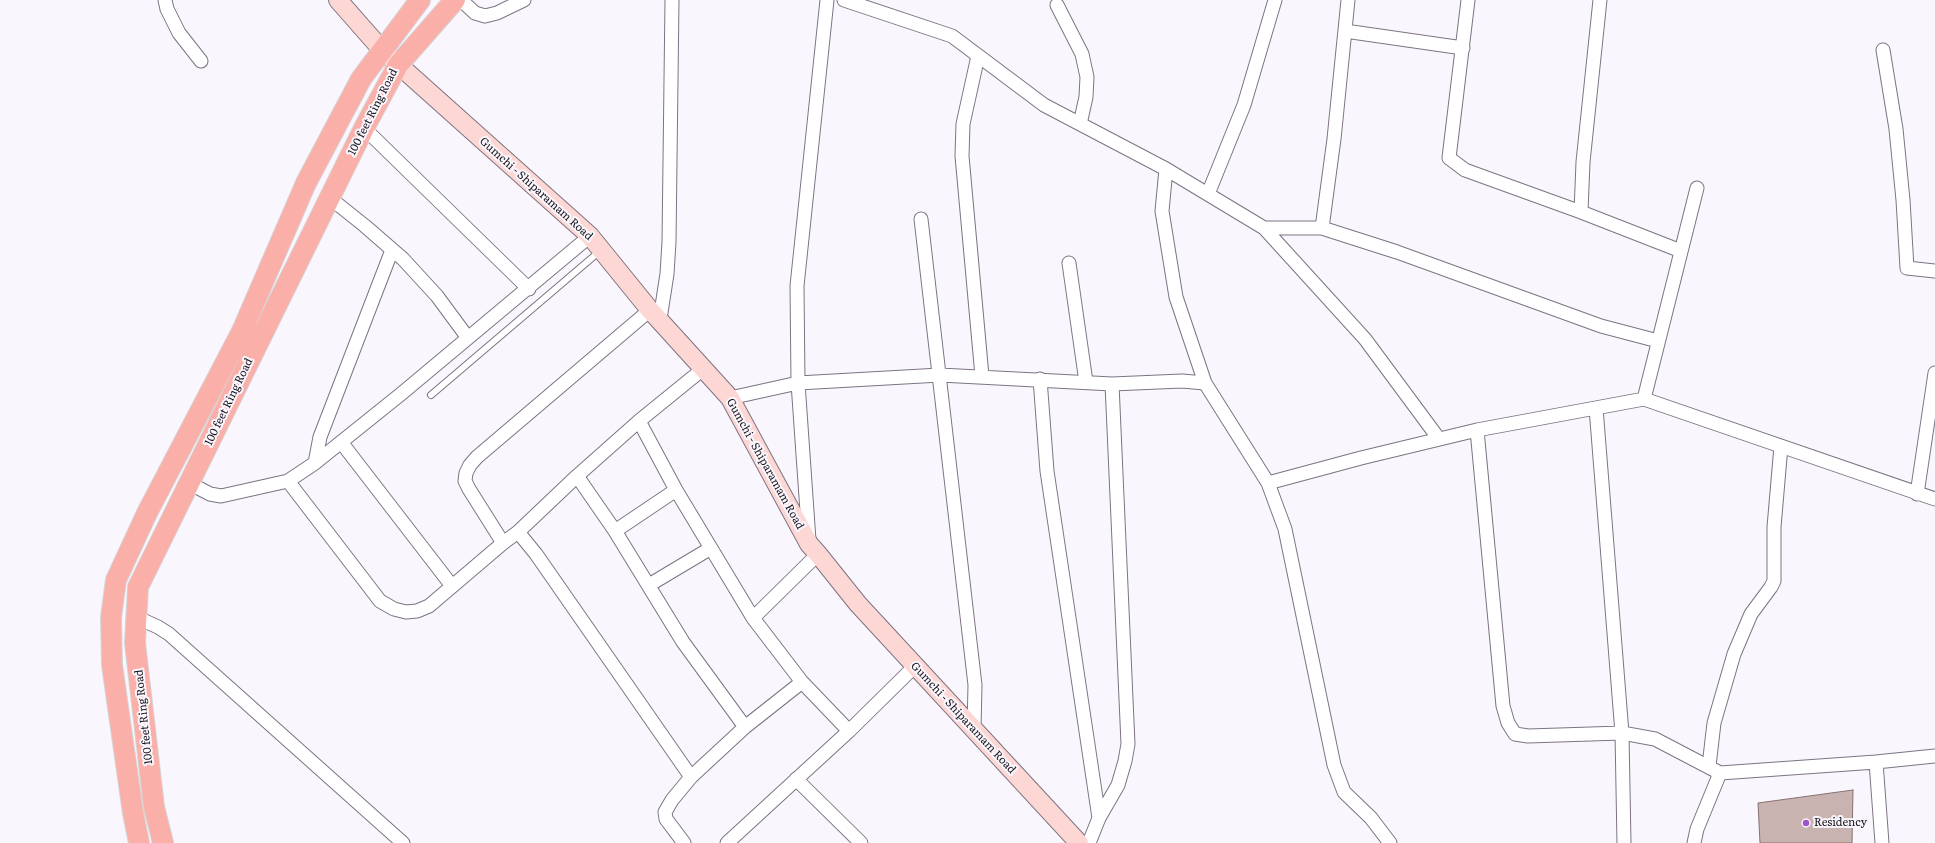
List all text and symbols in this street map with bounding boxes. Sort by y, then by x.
street label: 100 feet Ring Road [345,67,401,157]
street label: Gumchi - Shiparamam Road [477,135,595,243]
street label: 100 feet Ring Road [202,356,256,448]
street label: Gumchi - Shiparamam Road [723,396,807,532]
street label: Gumchi - Shiparamam Road [908,659,1018,777]
street label: 100 feet Ring Road [132,669,156,765]
place label: Residency [1814,816,1867,830]
marker: Residency [1801,818,1811,828]

